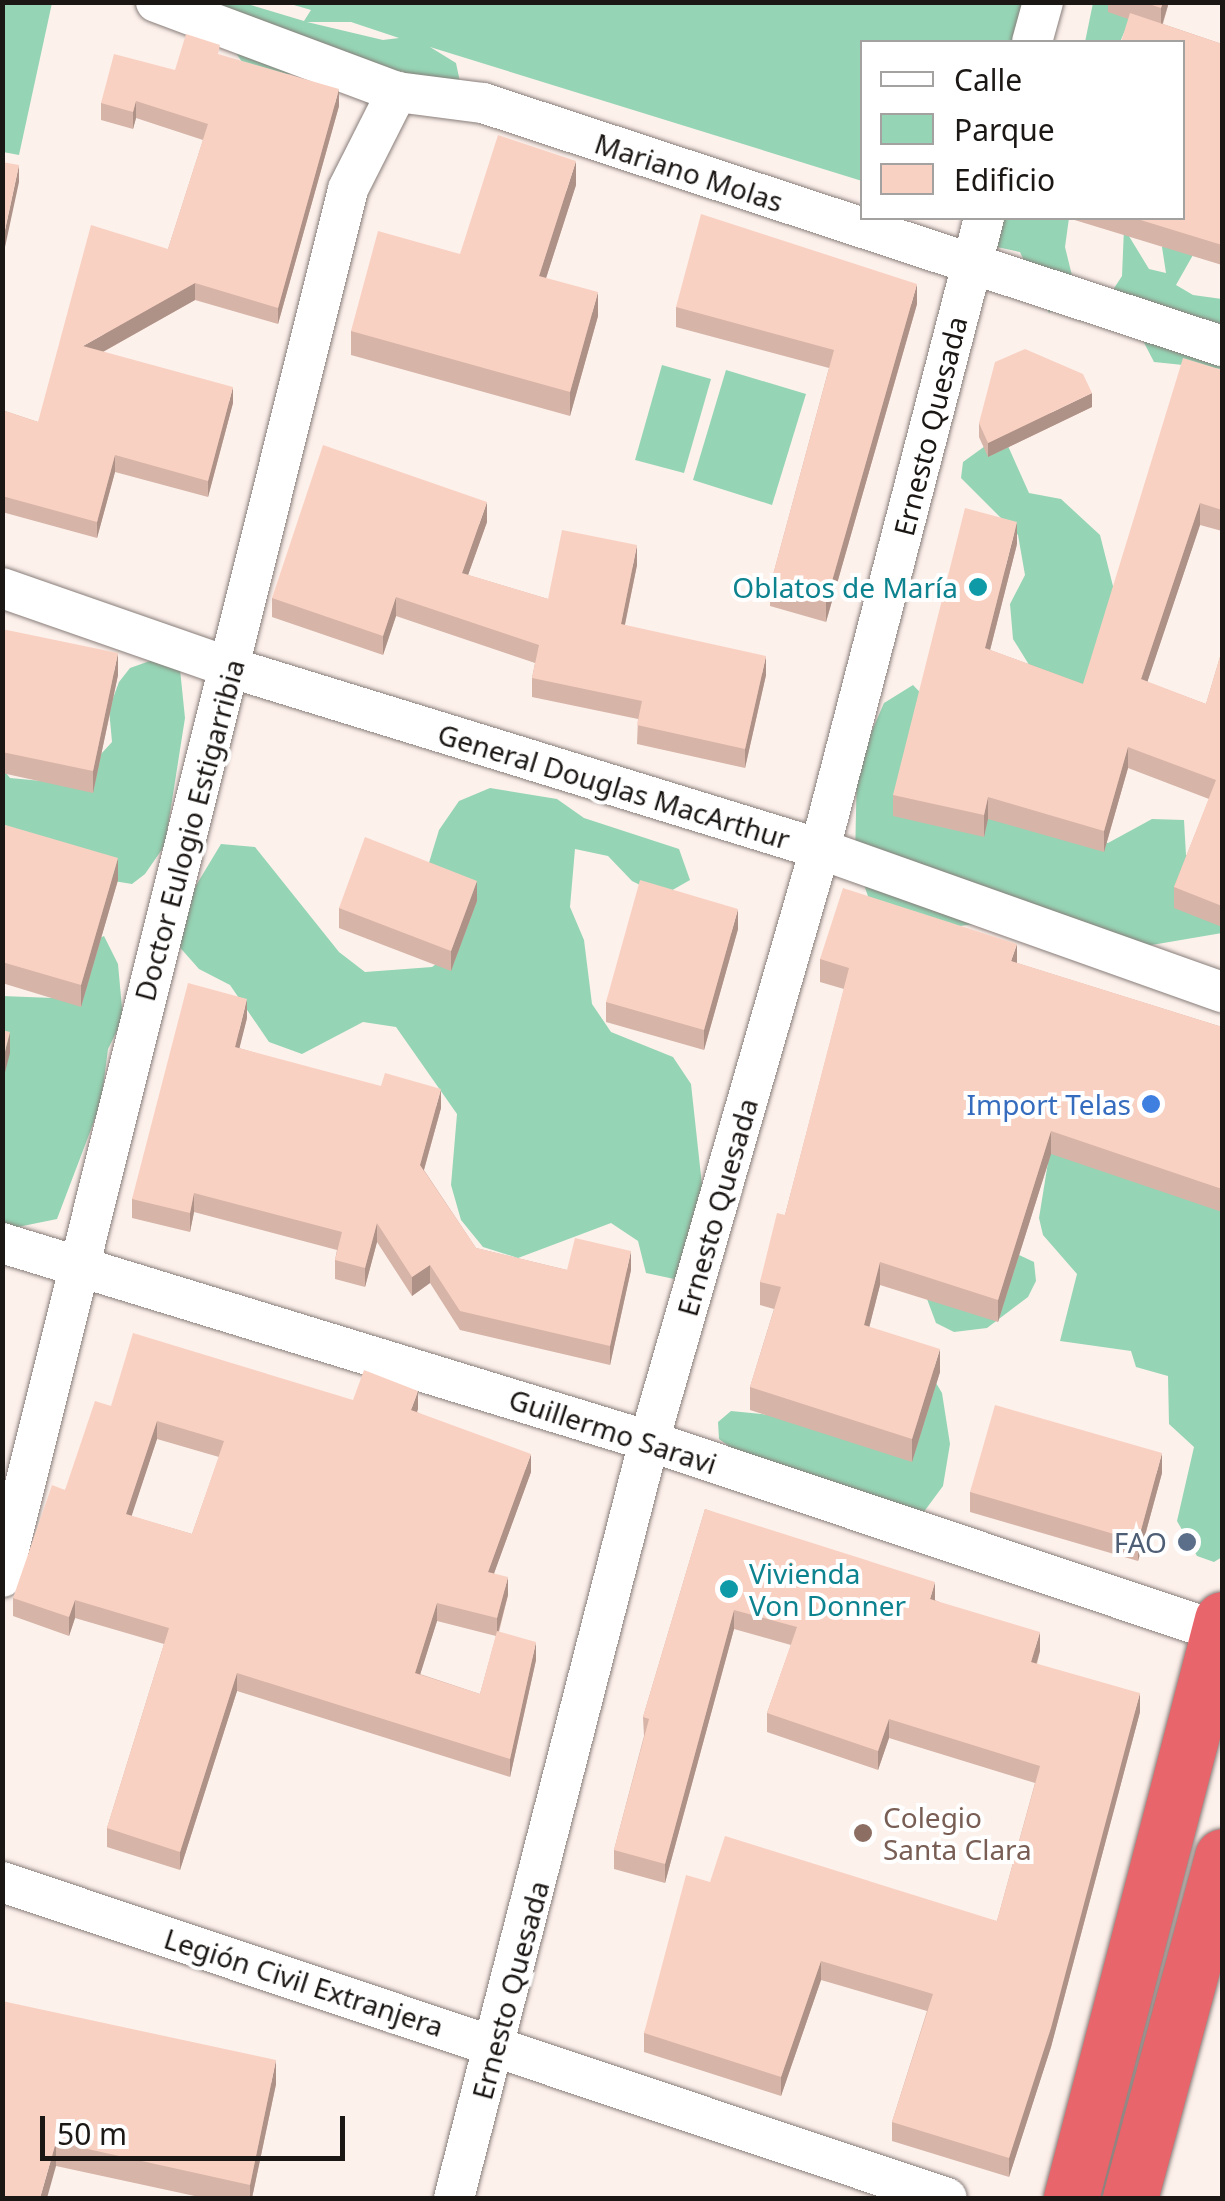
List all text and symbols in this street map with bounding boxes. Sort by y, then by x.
legend [860,40,1185,220]
text: Calle [954,59,1022,100]
text: Parque [954,109,1055,150]
street label: Mariano Molas [591,126,787,218]
text: Edificio [954,159,1055,200]
street label: Ernesto Quesada [886,313,974,539]
place label: Oblatos de María [732,570,958,604]
marker: Oblatos de María [967,576,989,598]
street label: Doctor Eulogio Estigarribia [127,656,251,1004]
street label: General Douglas MacArthur [434,716,794,856]
place label: Import Telas [966,1087,1131,1121]
marker: Import Telas [1140,1093,1162,1115]
street label: Ernesto Quesada [670,1094,764,1320]
street label: Guillermo Saravi [505,1382,721,1480]
place label: FAO [1114,1525,1167,1559]
marker: FAO [1176,1531,1198,1553]
place label: Vivienda Von Donner [749,1556,906,1622]
marker: Vivienda Von Donner [718,1578,740,1600]
place label: Colegio Santa Clara [883,1800,1032,1866]
marker: Colegio Santa Clara [852,1822,874,1844]
street label: Ernesto Quesada [465,1877,555,2103]
street label: Legión Civil Extranjera [160,1921,448,2043]
scale bar [45,2096,350,2158]
text: 50 m [57,2113,127,2154]

